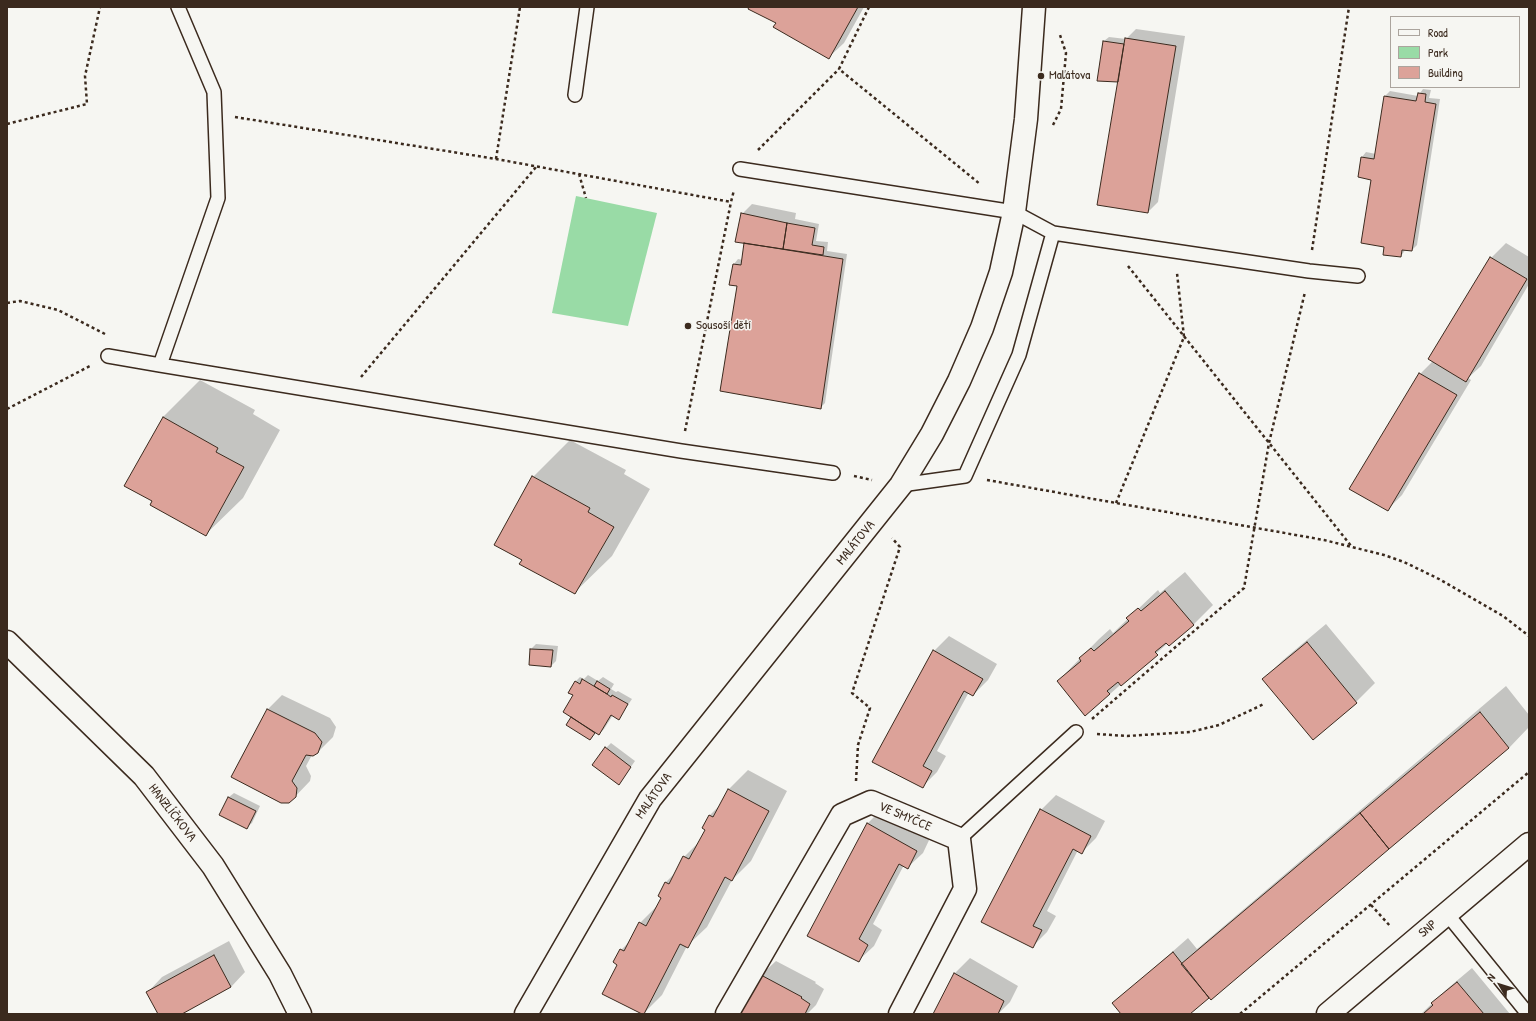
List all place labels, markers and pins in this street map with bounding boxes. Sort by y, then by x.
place label: Malátova [1049,68,1090,84]
marker: Malátova [1036,71,1046,81]
place label: Sousoší dětí [696,318,751,334]
marker: Sousoší dětí [683,321,693,331]

